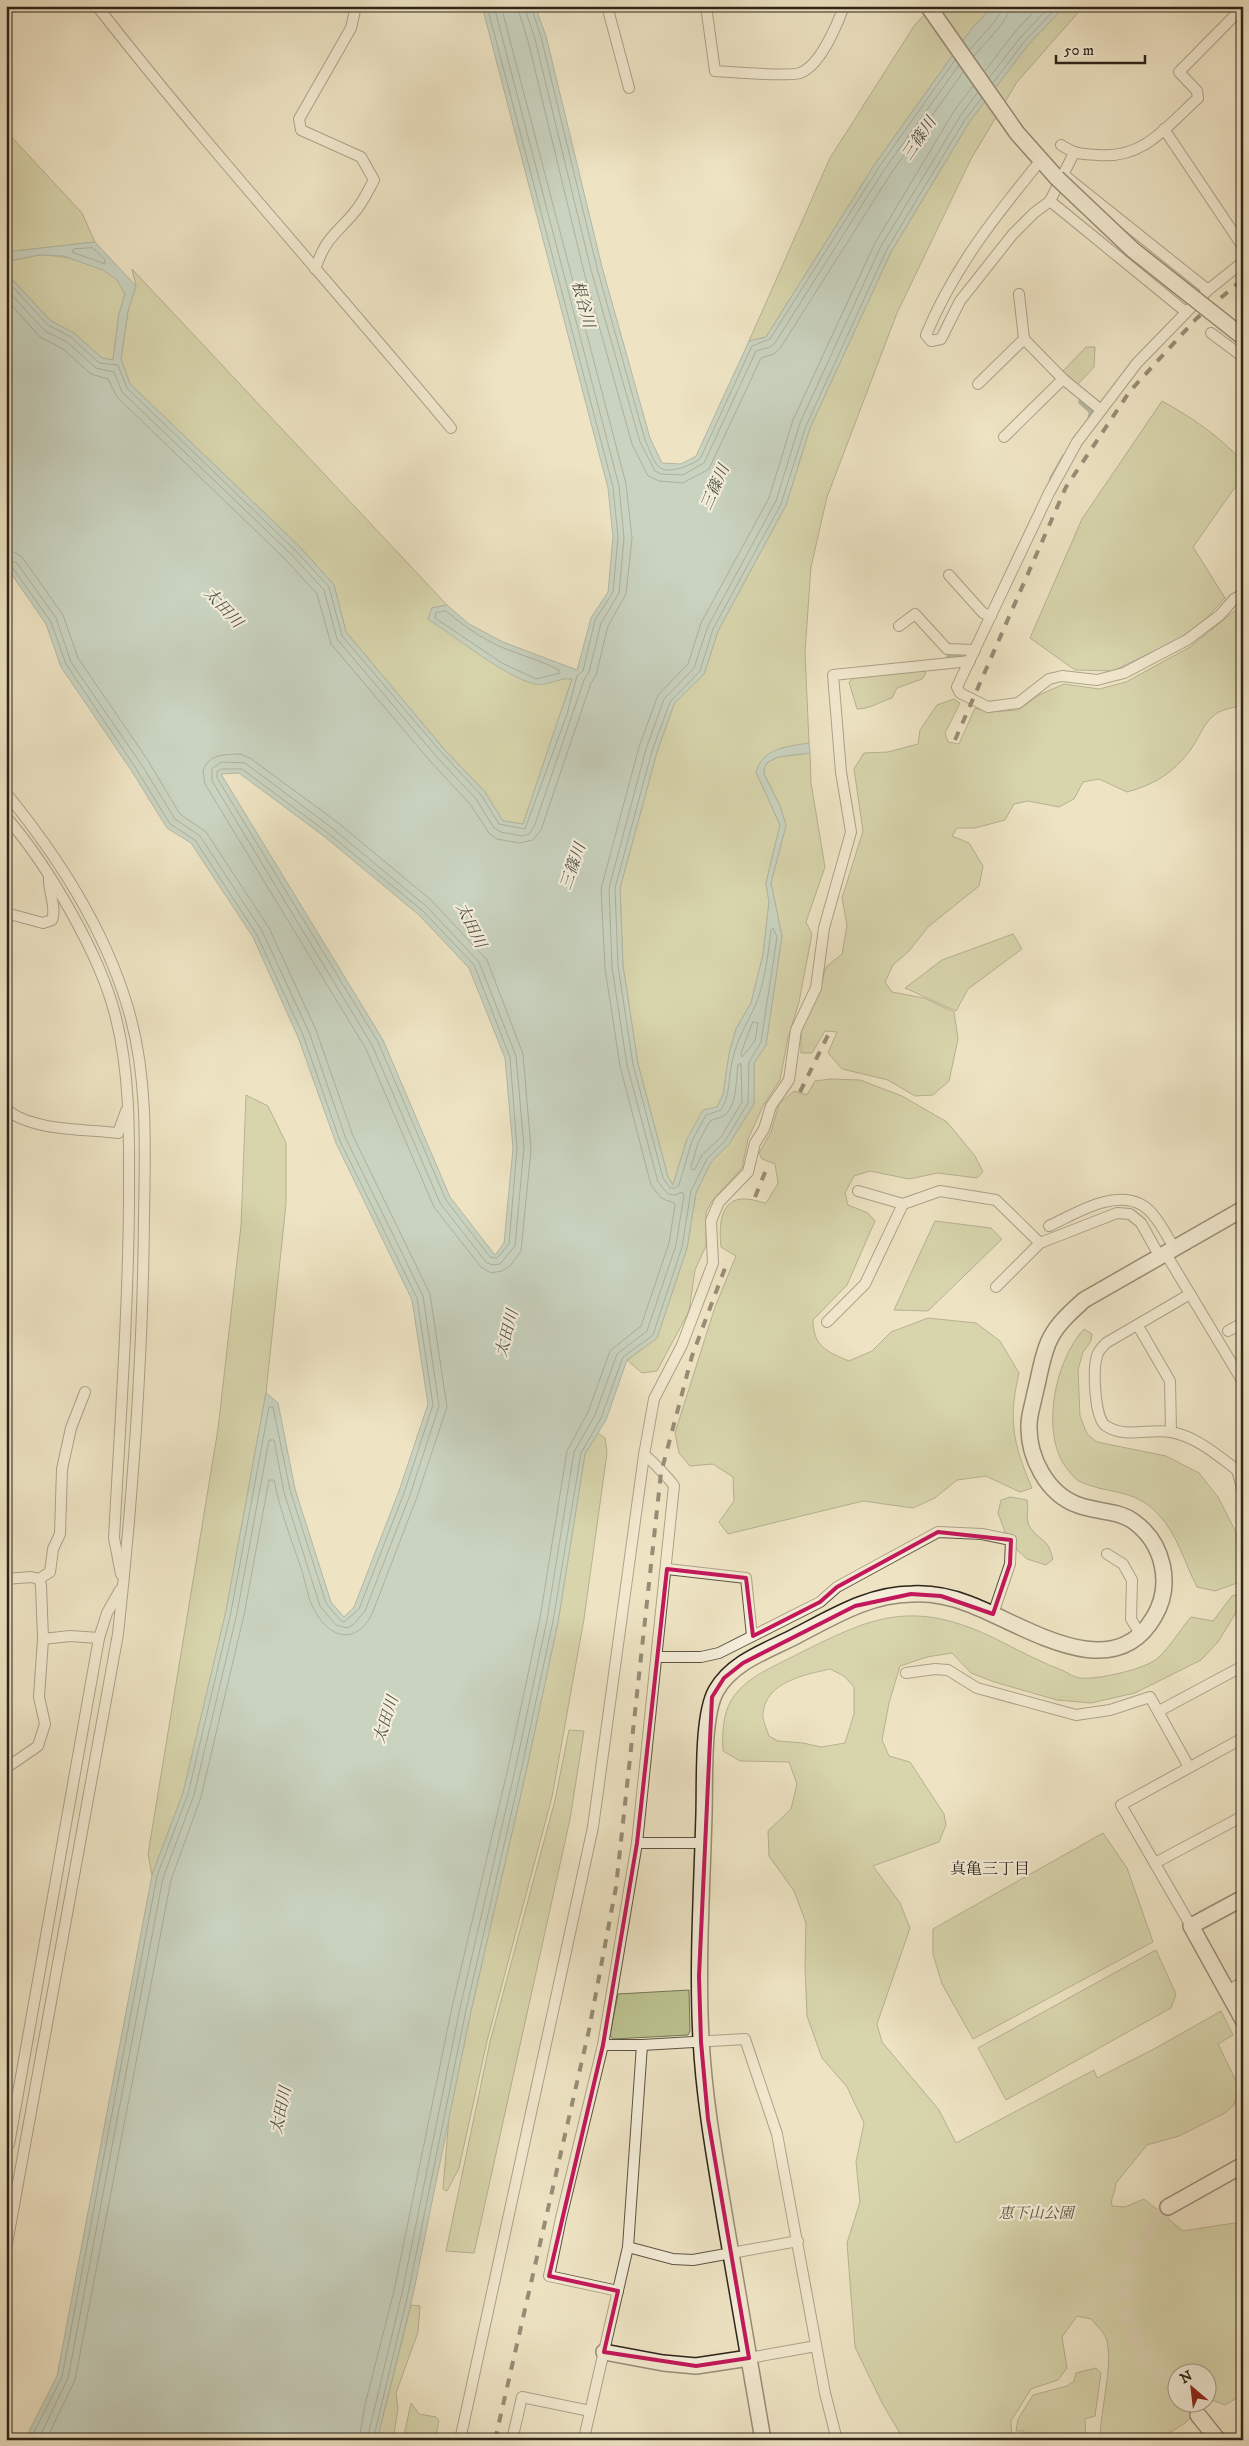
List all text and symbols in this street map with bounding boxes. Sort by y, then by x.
scale bar [1056,32,1145,64]
text: 50 m [1064,41,1094,60]
water label: 三篠川 [897,111,942,164]
water label: 根谷川 [567,278,599,332]
water label: 三篠川 [696,460,735,513]
water label: 太田川 [200,583,248,634]
water label: 三篠川 [556,838,591,892]
water label: 太田川 [452,899,491,953]
water label: 太田川 [491,1306,523,1359]
water label: 太田川 [369,1691,403,1745]
district label: 真亀三丁目 [950,1859,1030,1879]
water label: 太田川 [266,2083,296,2136]
park label: 恵下山公園 [998,2204,1076,2223]
north arrow [1166,2364,1216,2414]
text: N [1177,2367,1196,2388]

